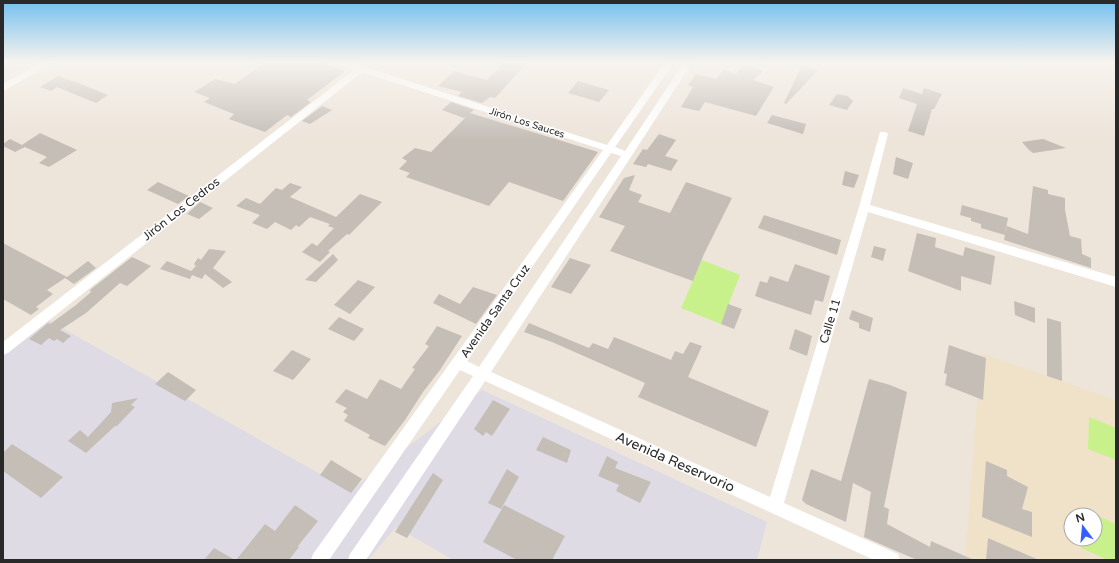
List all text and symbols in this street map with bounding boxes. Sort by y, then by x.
street label: Jirón Los Sauces [488,105,566,141]
street label: Jirón Los Cedros [140,174,222,243]
street label: Avenida Santa Cruz [457,261,533,361]
street label: Calle 11 [817,297,843,345]
street label: Avenida Reservorio [613,428,737,496]
north arrow [1063,507,1103,547]
text: N [1074,510,1086,525]

